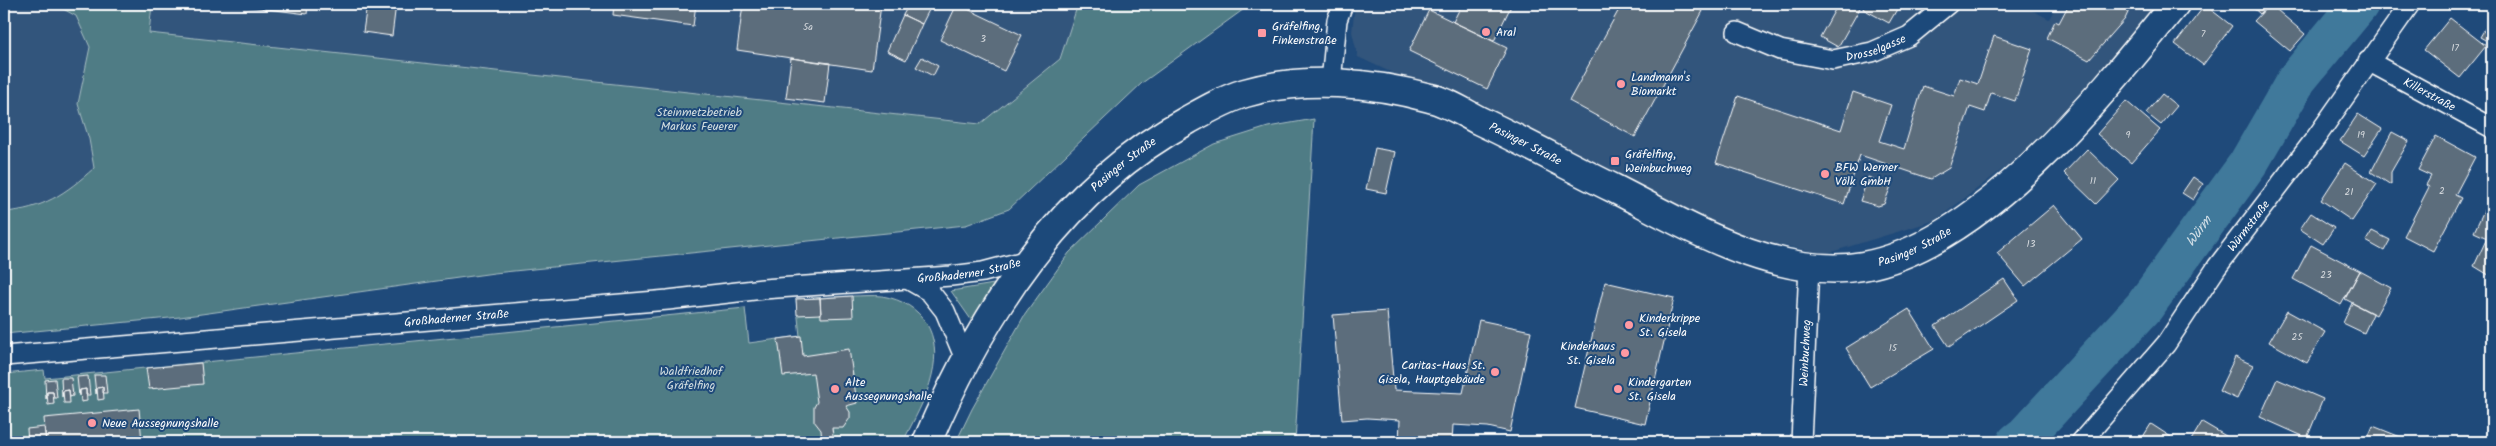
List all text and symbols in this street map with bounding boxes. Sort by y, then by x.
place label: Gräfelfing, Finkenstraße [1272,17,1337,50]
house number: 5a [803,19,813,35]
place label: Aral [1496,23,1516,42]
marker: Aral [1480,26,1492,38]
house number: 7 [2201,26,2206,42]
marker: Gräfelfing, Finkenstraße [1256,27,1268,39]
street label: Drosselgasse [1844,29,1909,67]
house number: 3 [980,31,986,47]
house number: 17 [2451,40,2459,56]
place label: Landmann's Biomarkt [1631,68,1690,101]
street label: Killerstraße [2400,72,2460,116]
marker: Landmann's Biomarkt [1615,78,1627,90]
park label: Steinmetzbetrieb Markus Feuerer [656,103,742,136]
street label: Pasinger Straße [1486,117,1566,170]
house number: 9 [2126,127,2131,143]
house number: 19 [2357,127,2365,143]
street label: Pasinger Straße [1086,132,1161,196]
place label: Gräfelfing, Weinbuchweg [1625,145,1692,178]
marker: Gräfelfing, Weinbuchweg [1609,155,1621,167]
place label: BFW Werner Völk GmbH [1835,158,1899,191]
marker: BFW Werner Völk GmbH [1819,168,1831,180]
house number: 11 [2090,173,2096,189]
house number: 2 [2439,183,2445,199]
house number: 21 [2345,184,2353,200]
street label: Würmstraße [2223,196,2275,256]
water label: Würm [2180,210,2219,251]
street label: Pasinger Straße [1876,221,1956,272]
house number: 13 [2027,236,2036,252]
street label: Großhaderner Straße [917,253,1024,288]
house number: 23 [2320,267,2332,283]
street label: Großhaderner Straße [403,304,510,332]
place label: Kinderkrippe St. Gisela [1639,309,1701,342]
marker: Kinderkrippe St. Gisela [1623,319,1635,331]
street label: Weinbuchweg [1794,319,1816,387]
house number: 25 [2291,329,2303,345]
place label: Kinderhaus St. Gisela [1560,337,1615,370]
house number: 15 [1889,340,1898,356]
marker: Kinderhaus St. Gisela [1619,347,1631,359]
place label: Caritas-Haus St. Gisela, Hauptgebäude [1378,356,1486,389]
park label: Waldfriedhof Gräfelfing [659,362,724,395]
marker: Caritas-Haus St. Gisela, Hauptgebäude [1489,366,1501,378]
place label: Alte Aussegnungshalle [845,373,933,406]
place label: Kindergarten St. Gisela [1628,373,1691,406]
marker: Alte Aussegnungshalle [829,383,841,395]
marker: Kindergarten St. Gisela [1612,383,1624,395]
place label: Neue Aussegnungshalle [102,414,219,433]
marker: Neue Aussegnungshalle [86,417,98,429]

